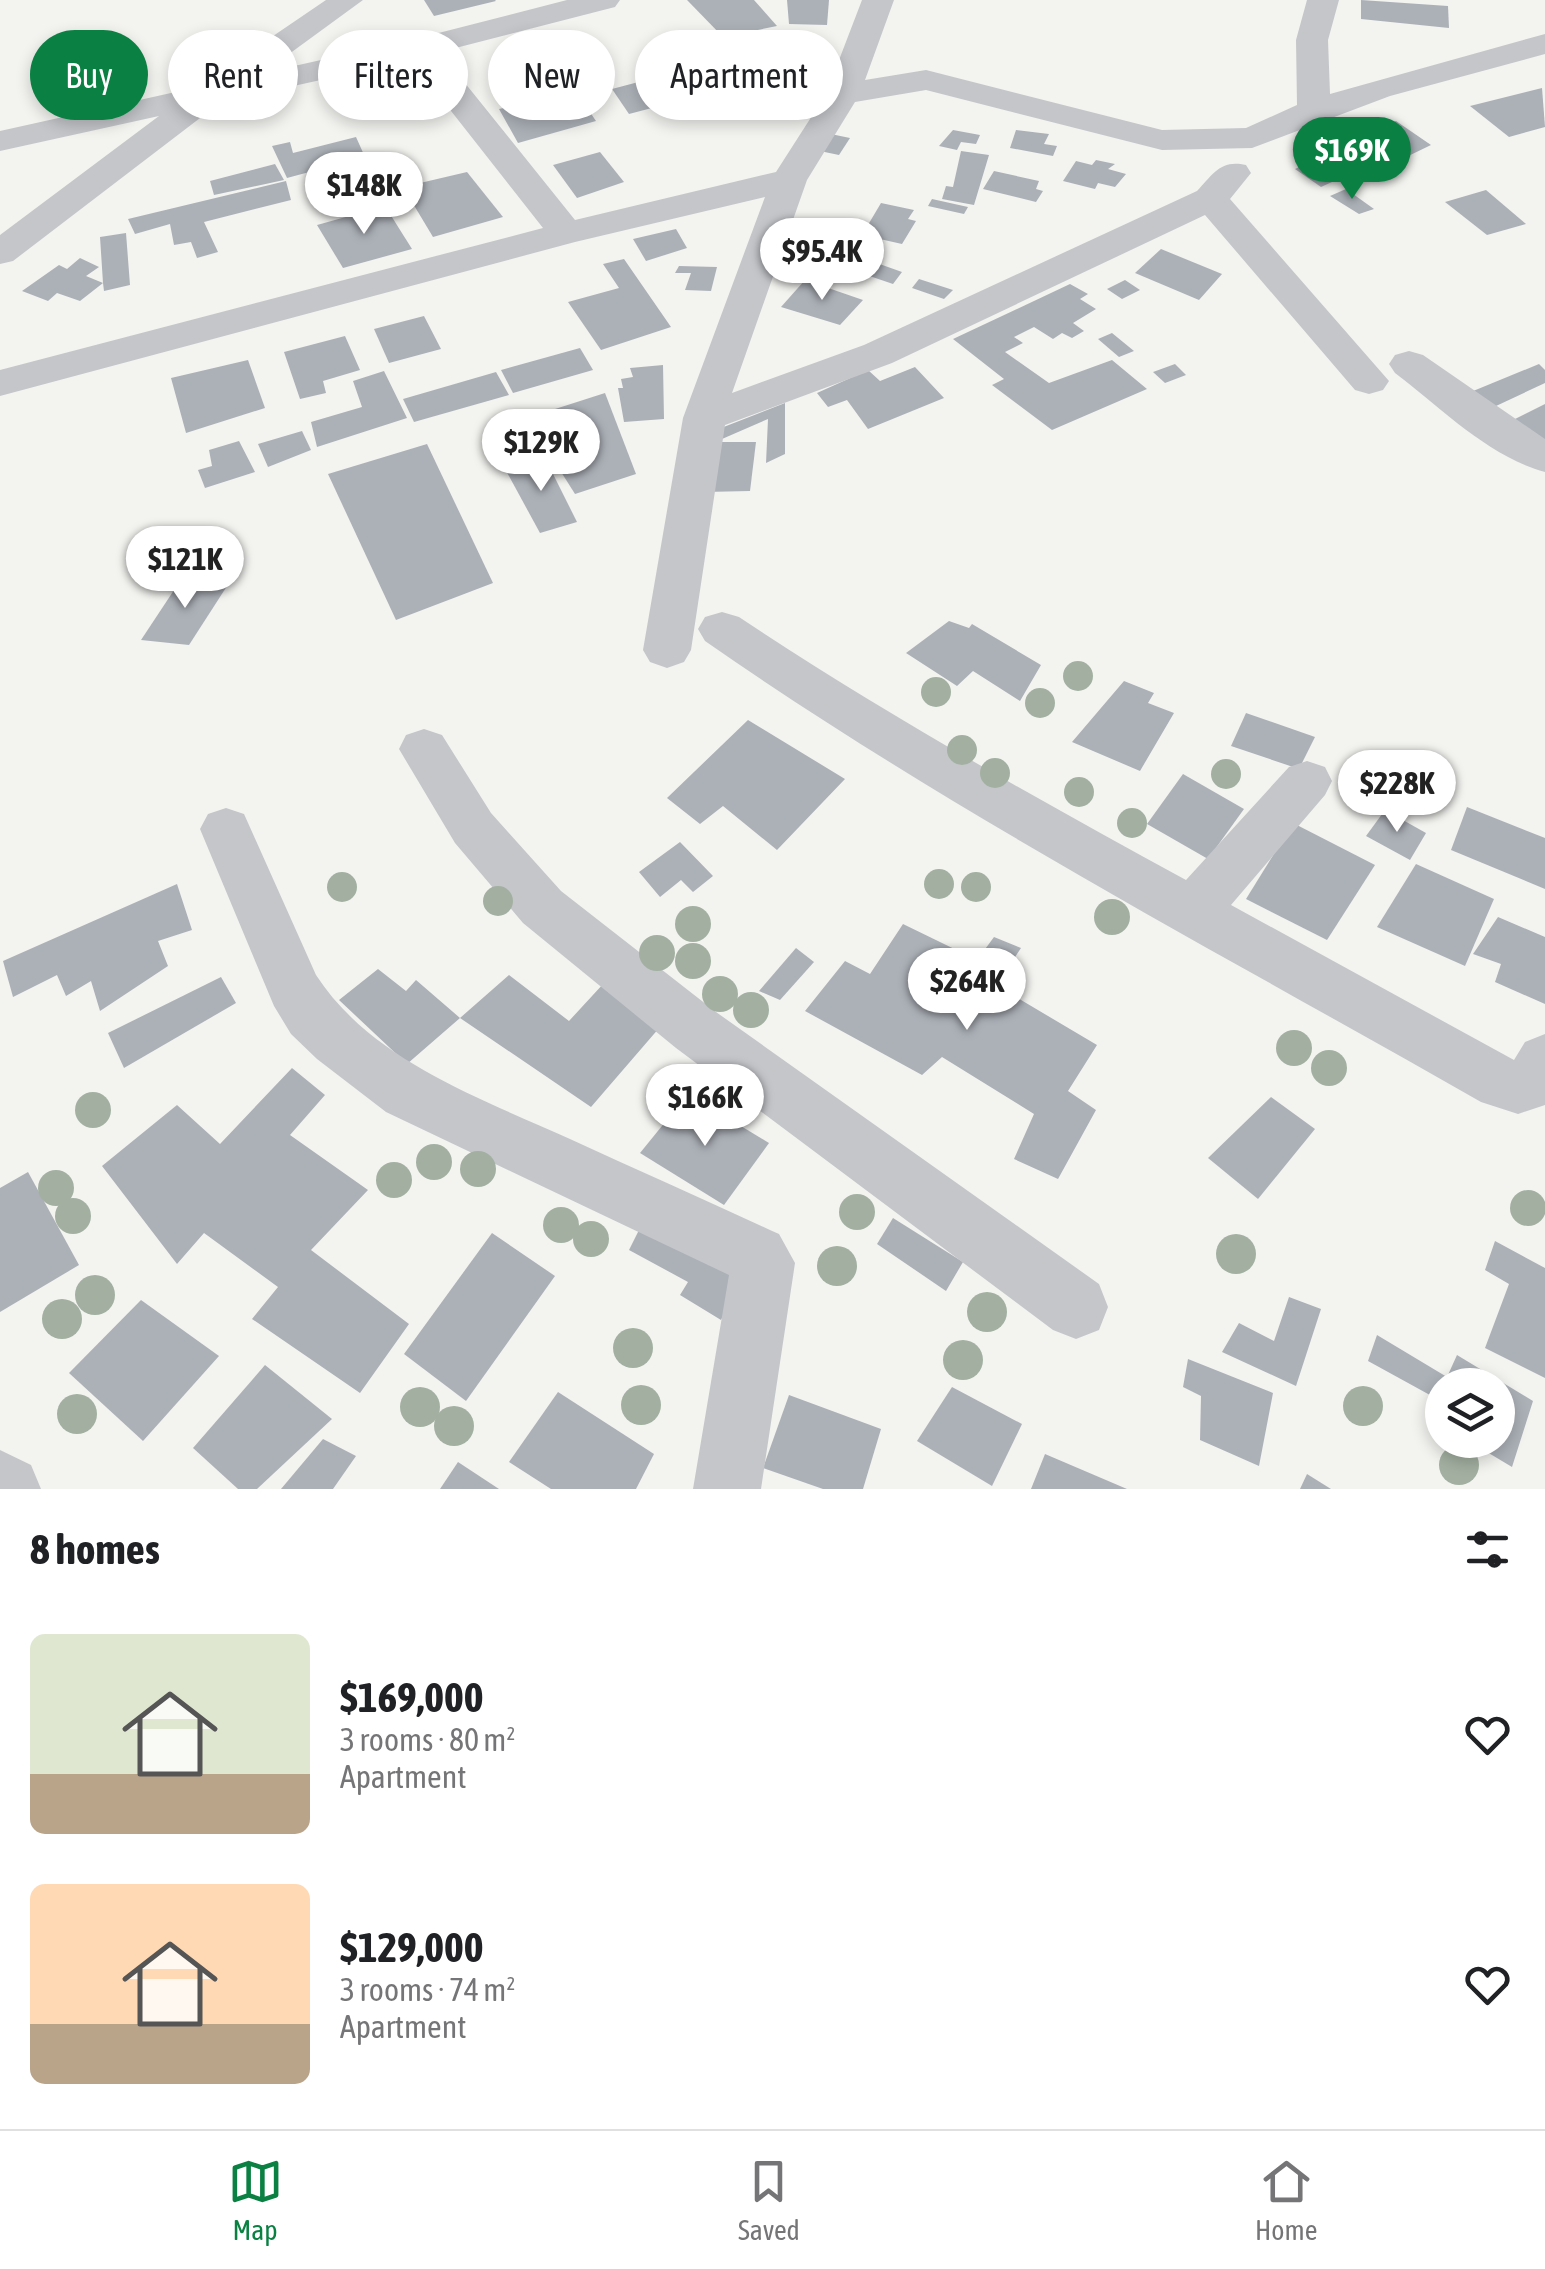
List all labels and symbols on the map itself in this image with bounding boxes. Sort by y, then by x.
pin: $169K [1282,117,1422,202]
pin: $148K [294,152,434,237]
pin: $95.4K [741,218,903,303]
pin: $129K [471,409,611,494]
pin: $121K [115,526,255,611]
pin: $228K [1327,750,1467,835]
pin: $264K [897,948,1037,1033]
pin: $166K [635,1064,775,1149]

